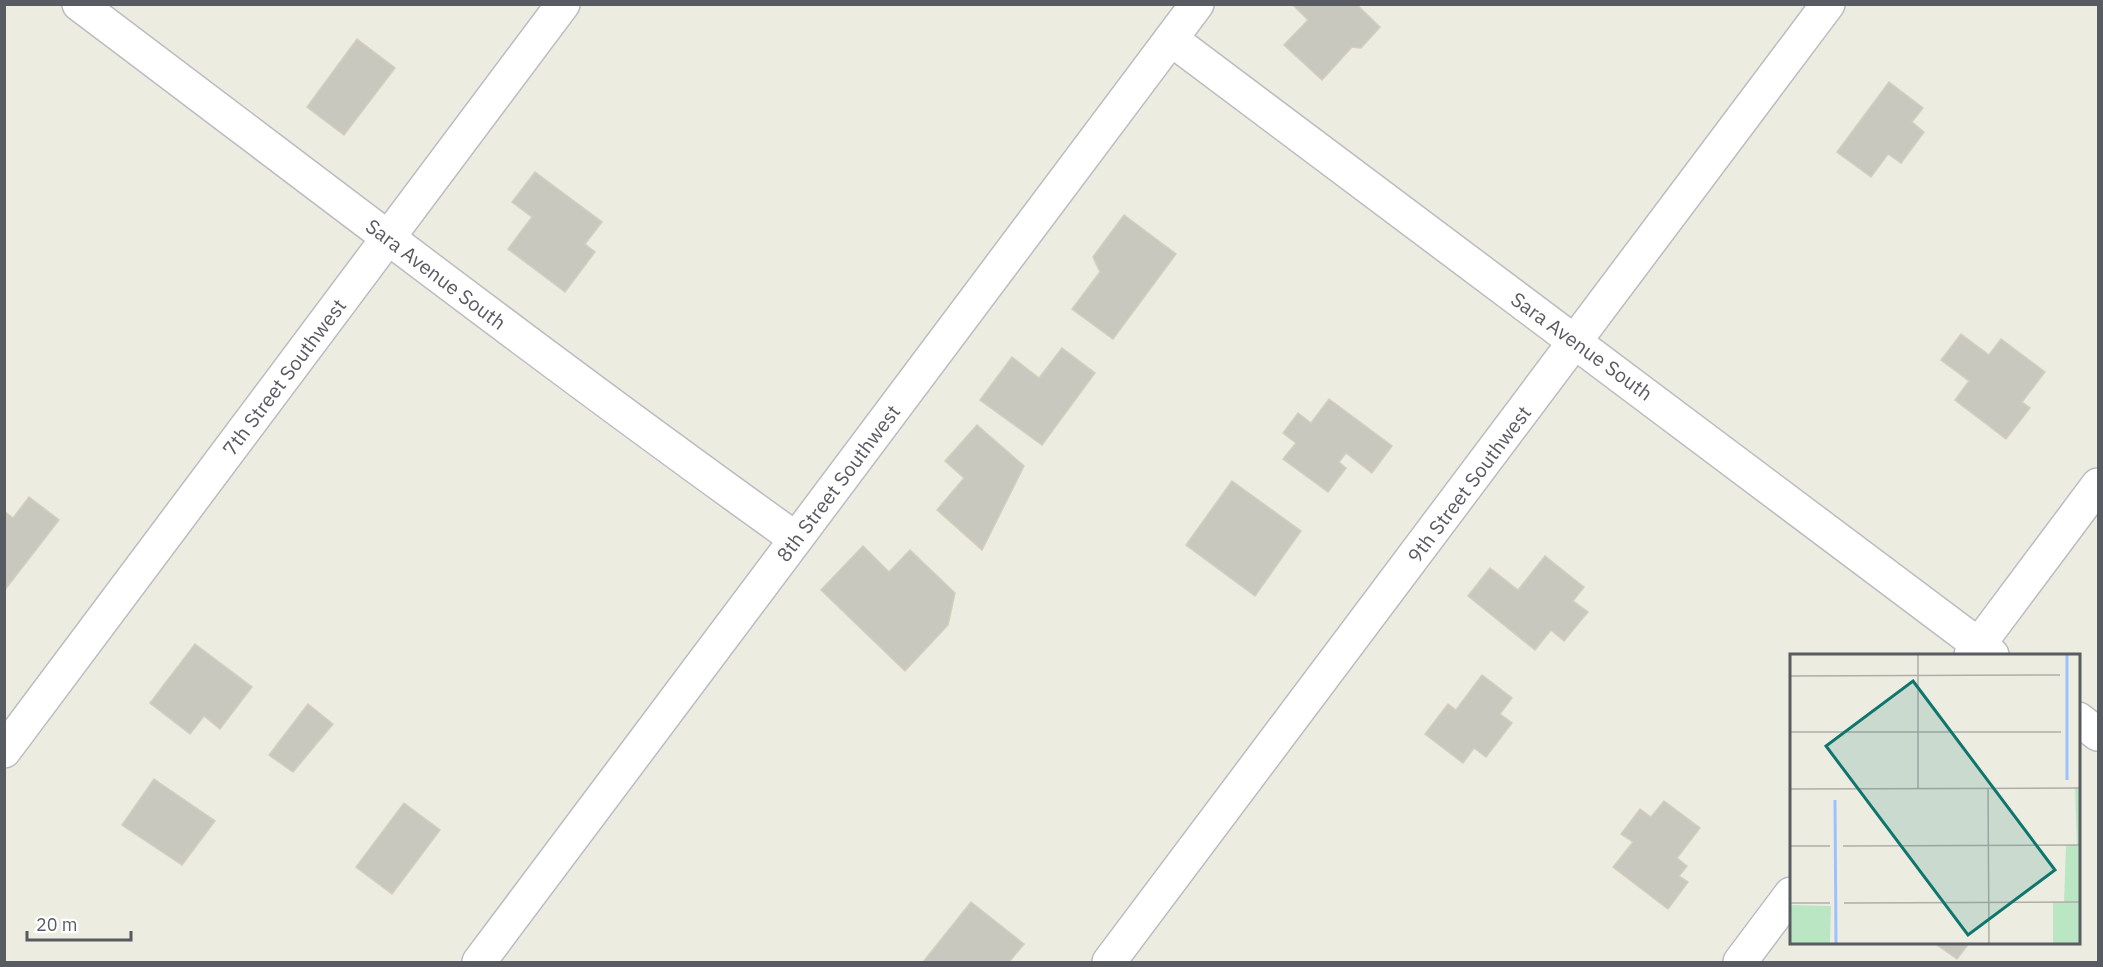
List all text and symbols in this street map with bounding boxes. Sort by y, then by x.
street label: Sara Avenue South [360,212,512,336]
street label: Sara Avenue South [1506,285,1658,407]
street label: 7th Street Southwest [216,293,352,461]
street label: 8th Street Southwest [770,399,906,567]
street label: 9th Street Southwest [1401,400,1537,568]
inset map [1790,654,2079,943]
scale bar [27,904,130,942]
text: 20 m [36,913,78,936]

